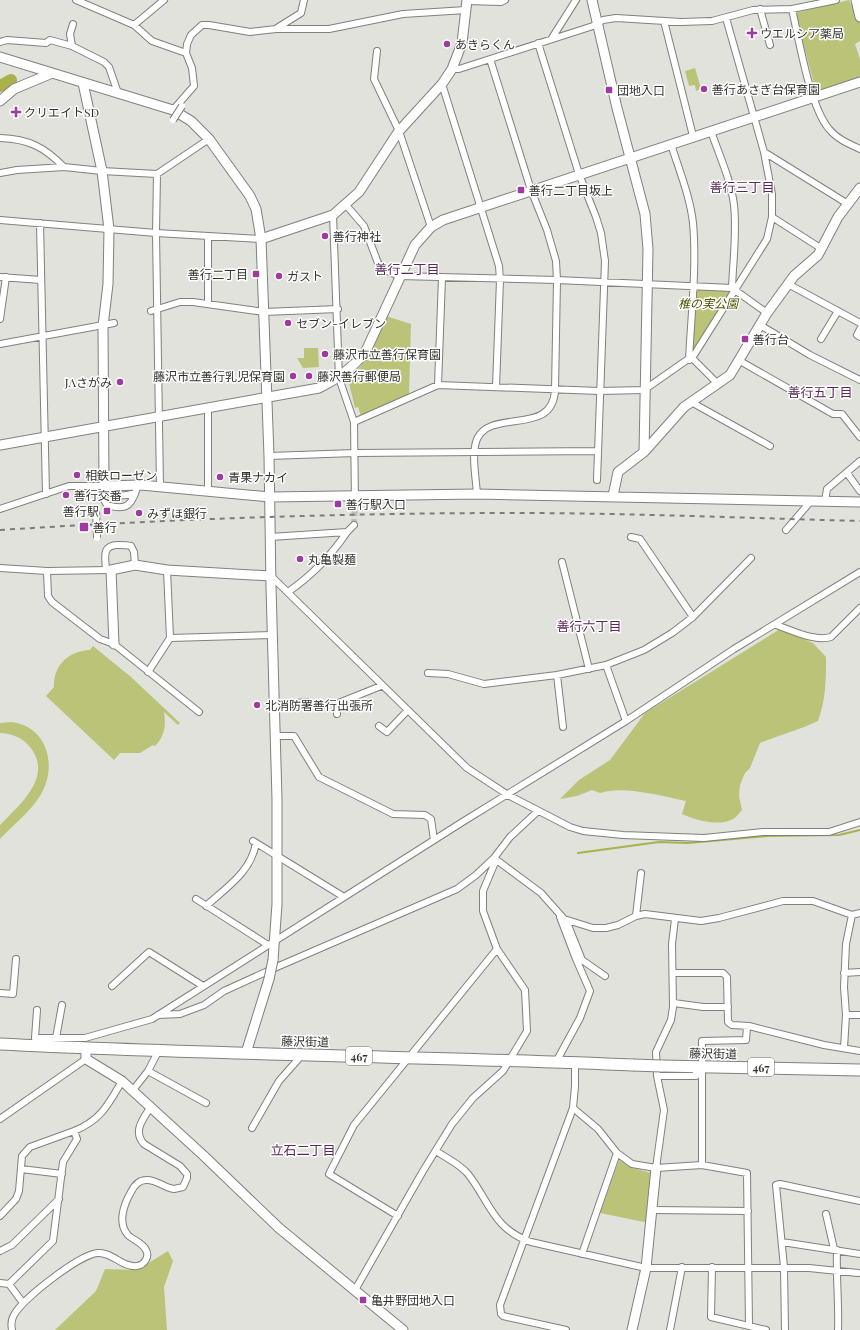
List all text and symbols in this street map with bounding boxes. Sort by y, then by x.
place label: ウエルシア薬局 [760,25,844,41]
marker: ウエルシア薬局 [747,28,757,38]
place label: あきらくん [455,36,515,52]
marker: あきらくん [442,39,452,49]
place label: 善行あさぎ台保育園 [712,81,820,97]
place label: 団地入口 [617,82,665,98]
marker: 善行あさぎ台保育園 [699,84,709,94]
marker: 団地入口 [604,85,614,95]
place label: クリエイトSD [24,104,99,120]
marker: クリエイトSD [11,107,21,117]
district label: 善行三丁目 [709,178,775,195]
place label: 善行二丁目坂上 [529,182,613,198]
marker: 善行二丁目坂上 [516,185,526,195]
place label: 善行神社 [333,228,381,244]
marker: 善行神社 [320,231,330,241]
district label: 善行二丁目 [374,260,440,277]
place label: 善行二丁目 [188,266,248,282]
place label: ガスト [287,268,323,284]
marker: 善行二丁目 [251,269,261,279]
marker: ガスト [274,271,284,281]
park label: 椎の実公園 [678,295,740,311]
place label: セブン-イレブン [296,315,386,331]
marker: セブン-イレブン [283,318,293,328]
place label: 善行台 [753,331,789,347]
marker: 善行台 [740,334,750,344]
place label: 藤沢市立善行保育園 [333,346,441,362]
marker: 藤沢市立善行保育園 [320,349,330,359]
place label: 藤沢市立善行乳児保育園 [153,368,285,384]
place label: 藤沢善行郵便局 [317,368,401,384]
marker: 藤沢市立善行乳児保育園 [288,371,298,381]
marker: 藤沢善行郵便局 [304,371,314,381]
place label: JAさがみ [64,374,112,390]
marker: JAさがみ [115,377,125,387]
district label: 善行五丁目 [787,383,853,400]
place label: 相鉄ローゼン [85,467,157,483]
place label: 青果ナカイ [228,469,288,485]
marker: 相鉄ローゼン [72,470,82,480]
marker: 青果ナカイ [215,472,225,482]
place label: 善行交番 [74,487,122,503]
marker: 善行交番 [61,490,71,500]
place label: 善行駅入口 [346,496,406,512]
marker: 善行駅入口 [333,499,343,509]
place label: 善行駅 [63,503,99,519]
place label: みずほ銀行 [147,505,207,521]
marker: 善行駅 [102,506,112,516]
marker: みずほ銀行 [134,508,144,518]
place label: 善行 [93,519,117,535]
marker: 善行 [78,521,90,533]
place label: 丸亀製麺 [308,551,356,567]
marker: 丸亀製麺 [295,554,305,564]
district label: 善行六丁目 [556,617,622,634]
place label: 北消防署善行出張所 [265,697,373,713]
marker: 北消防署善行出張所 [252,700,262,710]
street label: 藤沢街道 [281,1033,329,1049]
street label: 藤沢街道 [689,1045,737,1061]
road number: 467 [346,1047,372,1065]
road number: 467 [748,1058,774,1076]
district label: 立石二丁目 [270,1141,336,1158]
place label: 亀井野団地入口 [371,1292,455,1308]
marker: 亀井野団地入口 [358,1295,368,1305]

